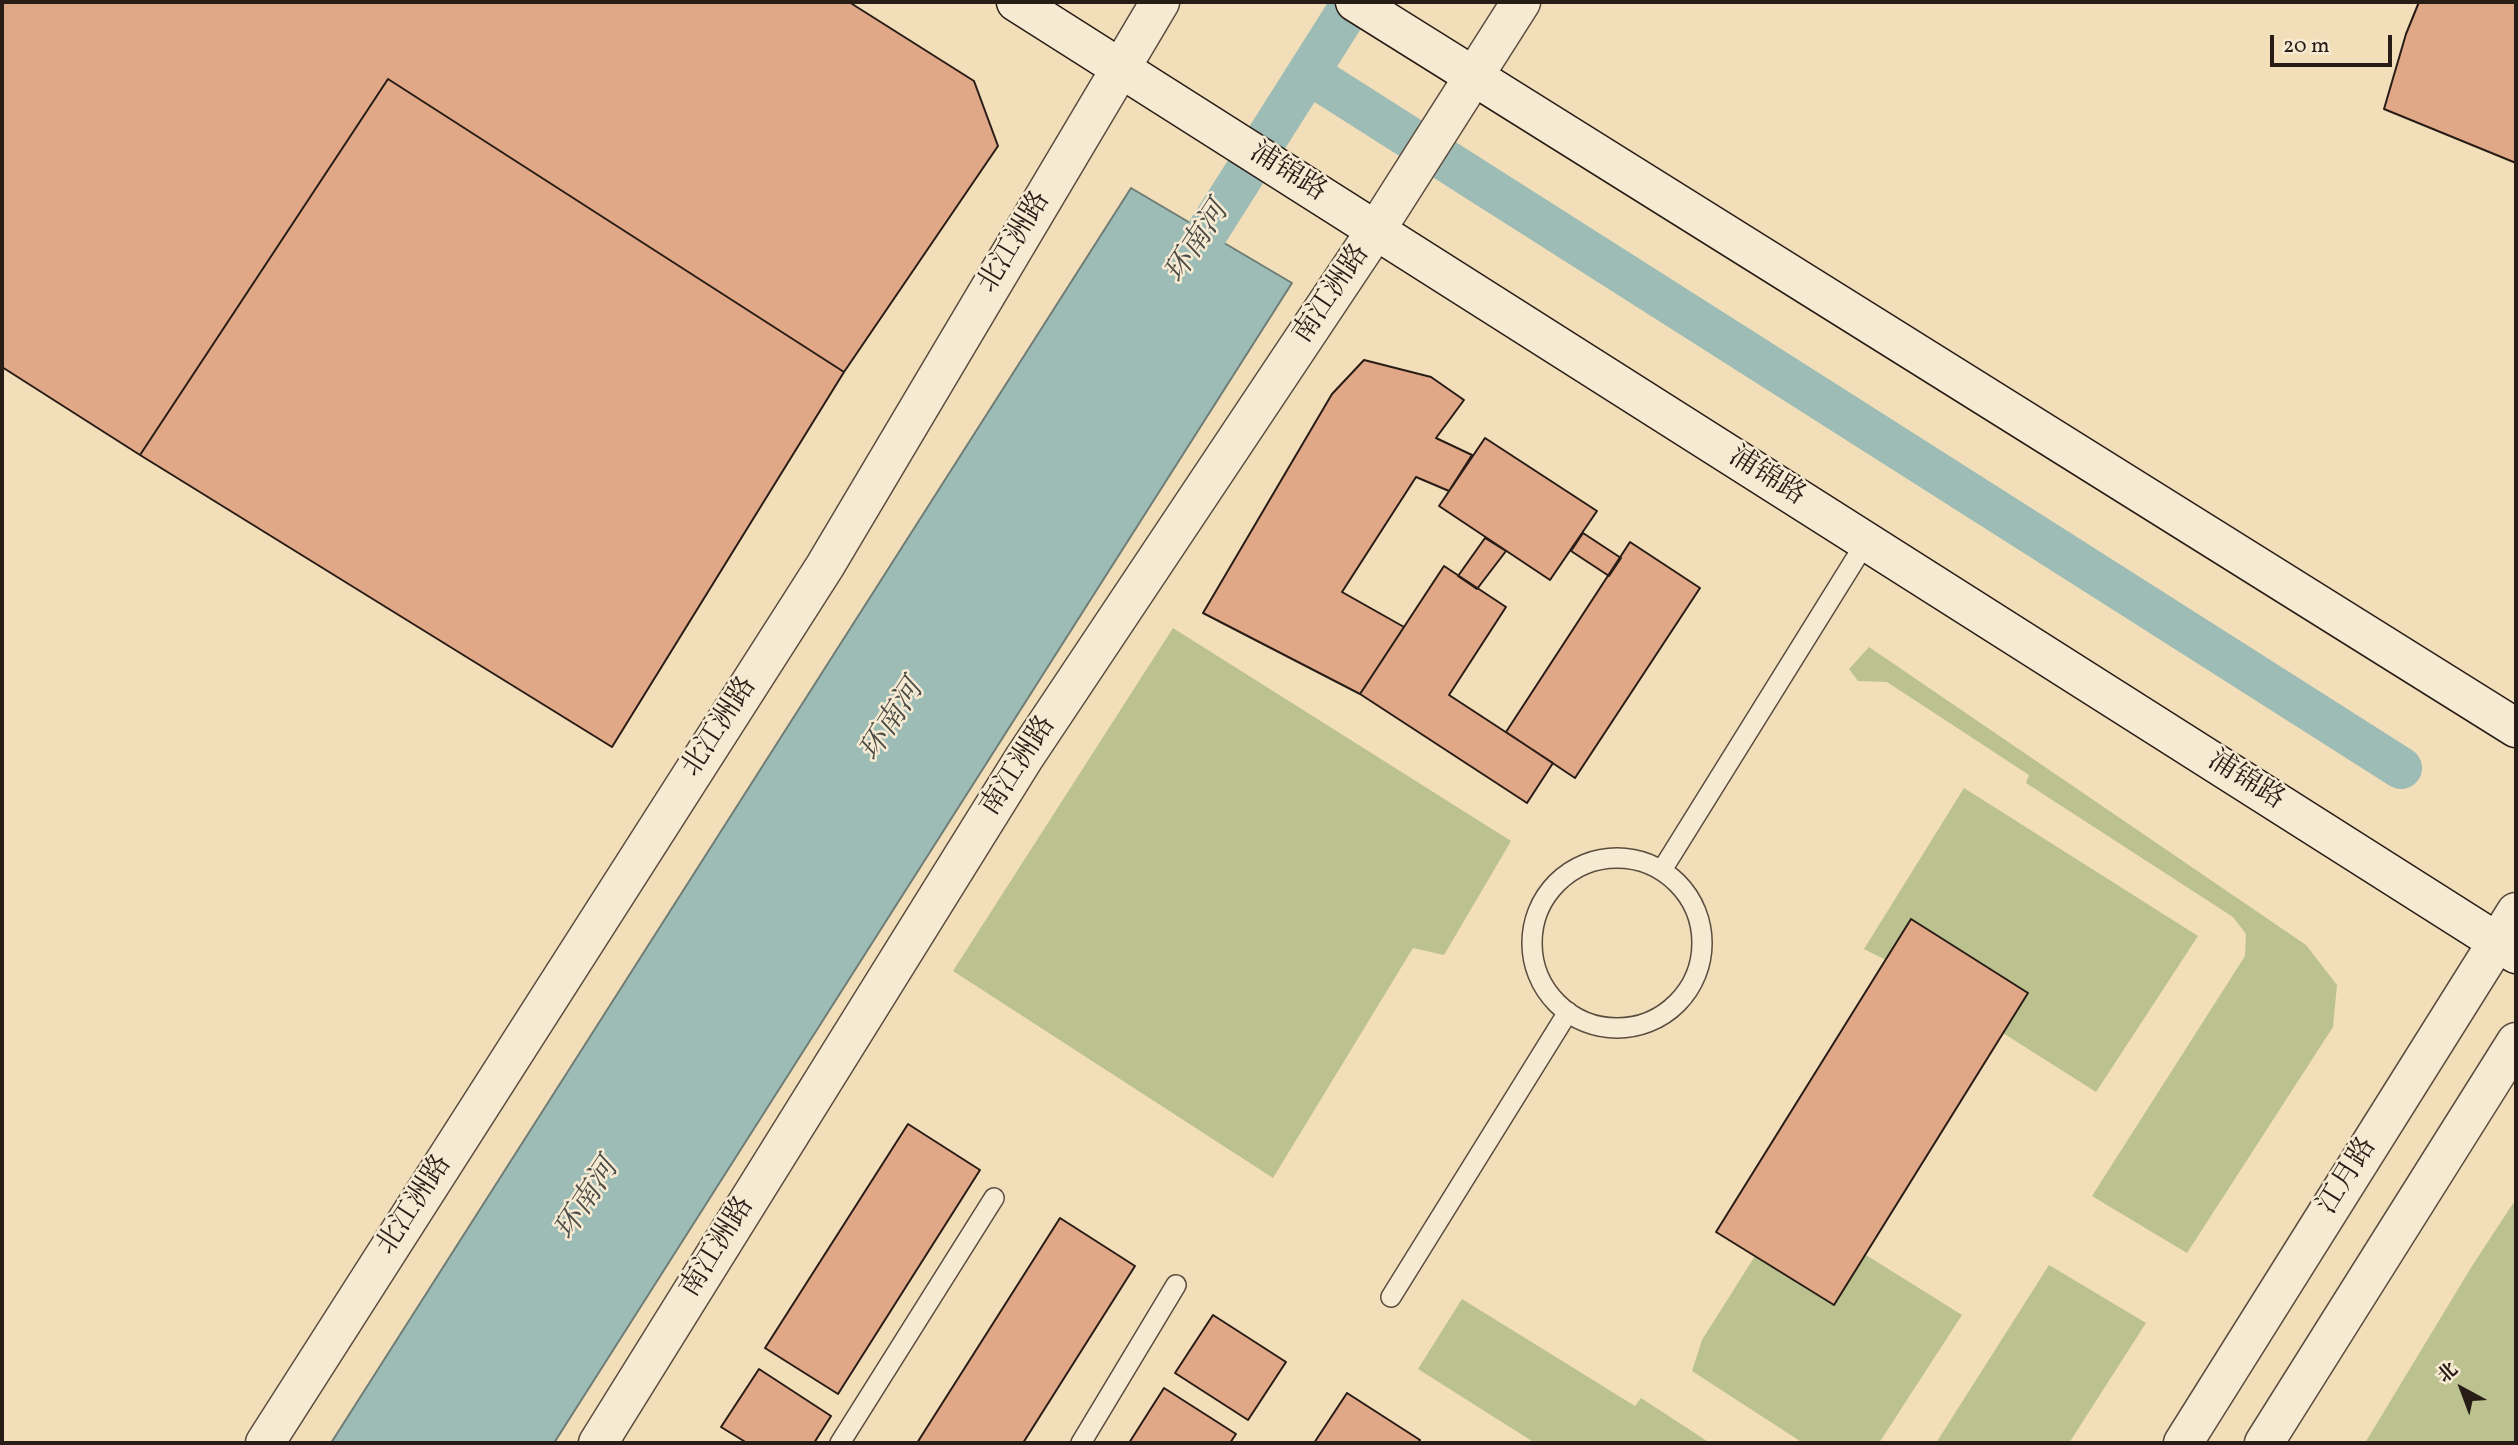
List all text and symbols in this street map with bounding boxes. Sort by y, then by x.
scale bar [2273,21,2396,65]
text: 20 m [2283,32,2329,61]
street label: 浦锦路 [1242,137,1332,211]
street label: 北江洲路 [973,186,1059,300]
water label: 环南河 [1159,196,1239,292]
street label: 南江洲路 [1288,239,1378,351]
street label: 浦锦路 [1721,441,1811,515]
street label: 北江洲路 [676,672,766,784]
water label: 环南河 [854,674,934,770]
street label: 南江洲路 [975,711,1065,823]
street label: 浦锦路 [2200,745,2290,819]
street label: 江月路 [2312,1132,2386,1222]
street label: 北江洲路 [371,1150,461,1262]
water label: 环南河 [549,1153,629,1249]
street label: 南江洲路 [675,1192,763,1304]
north arrow [2427,1354,2497,1424]
text: 北 [2433,1357,2464,1389]

